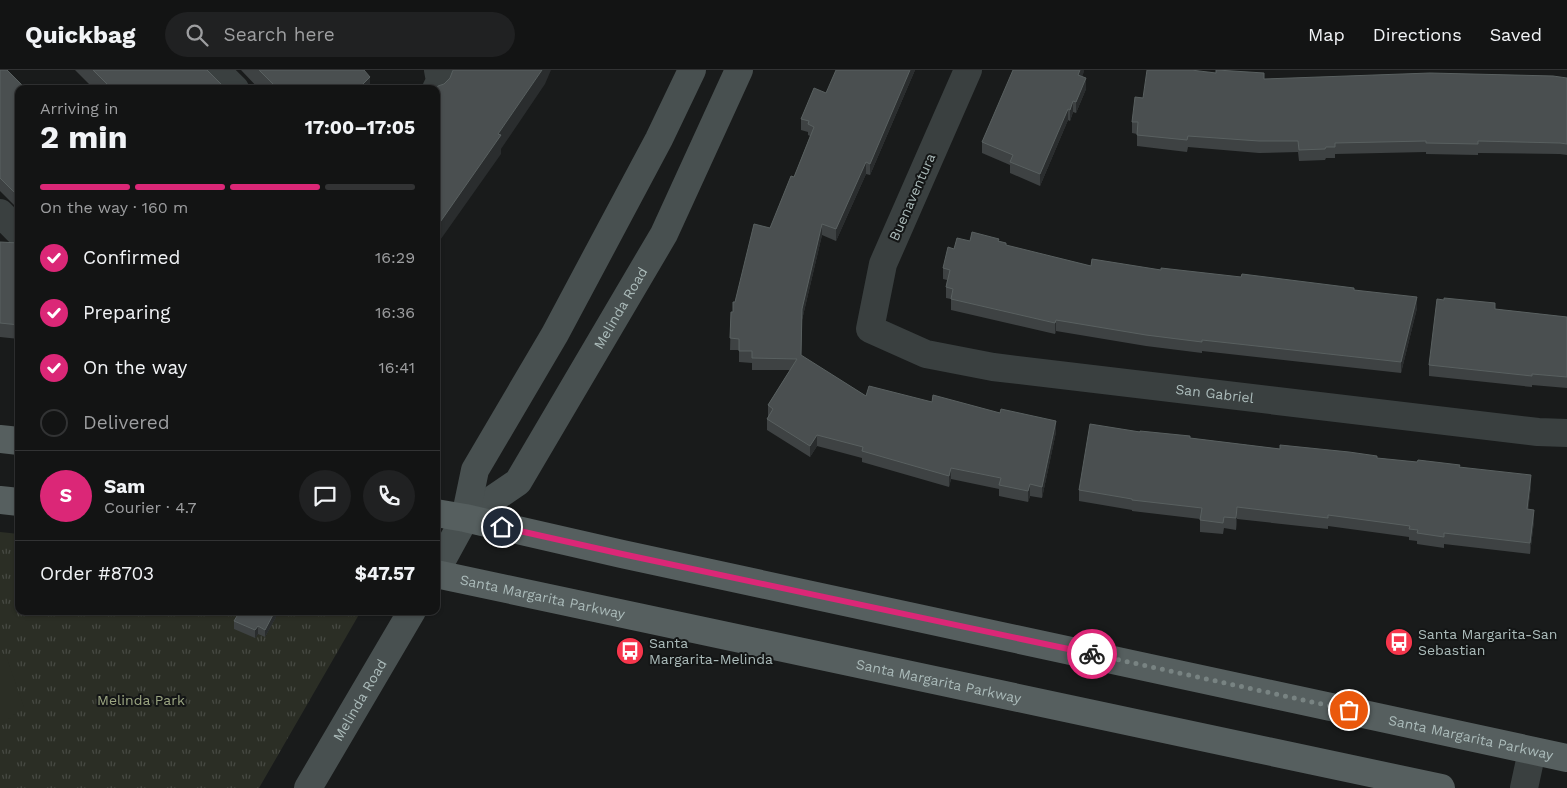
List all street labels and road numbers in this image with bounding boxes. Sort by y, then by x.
street label: Buenaventura [886,151,938,243]
street label: Melinda Road [590,264,651,352]
street label: San Gabriel [1175,381,1256,406]
street label: Santa Margarita Parkway [459,571,627,622]
street label: Melinda Road [329,656,390,744]
street label: Santa Margarita Parkway [855,656,1024,707]
street label: Santa Margarita Parkway [1387,712,1556,763]

